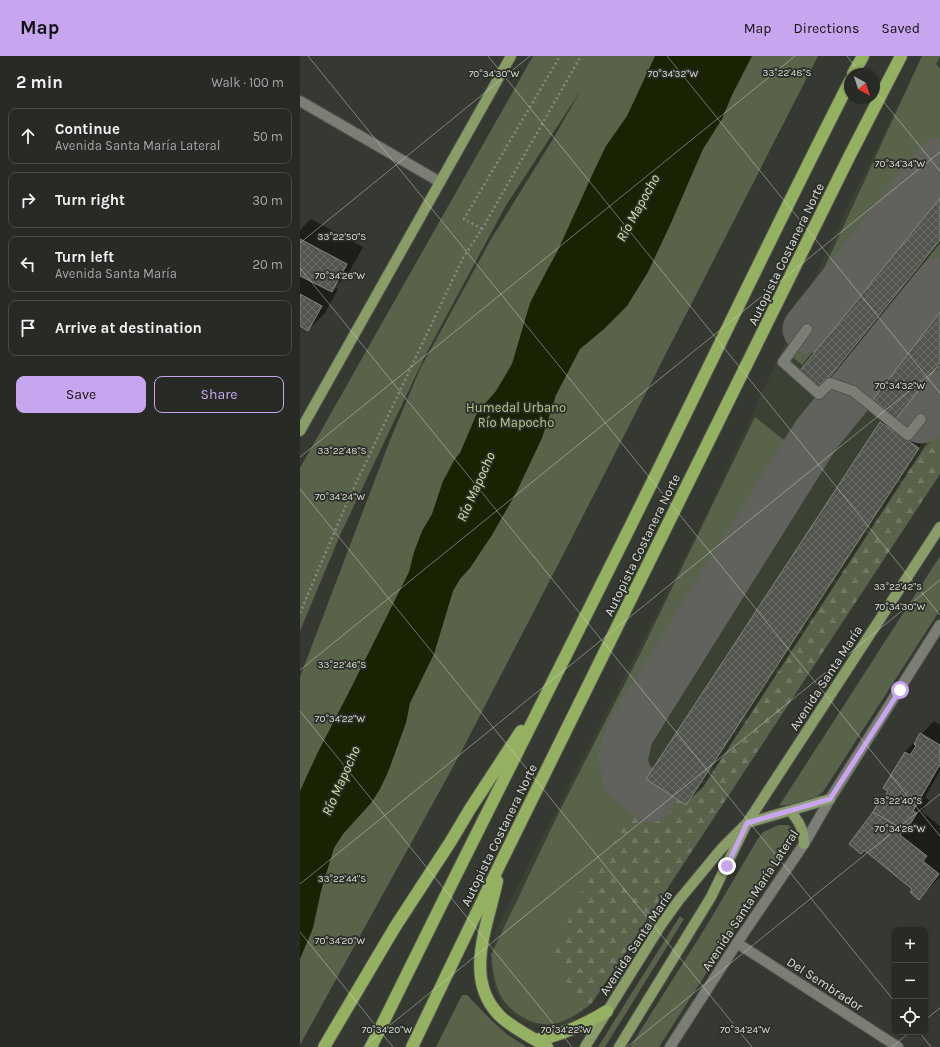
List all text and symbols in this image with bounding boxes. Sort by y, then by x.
text: Map [20,17,59,39]
text: Map [744,20,772,37]
text: Directions [794,20,859,37]
text: Saved [881,20,920,37]
text: 33°22'48"S [763,67,811,79]
text: 70°34'30"W [469,68,519,80]
text: 70°34'32"W [648,68,698,80]
north arrow [844,68,880,104]
text: 2 min [16,72,63,92]
text: Walk · 100 m [211,75,284,90]
text: Continue [55,120,120,138]
icon: ahead [17,125,39,147]
text: 50 m [253,129,283,144]
text: Avenida Santa María Lateral [55,138,220,153]
text: 70°34'34"W [875,158,925,170]
water label: Río Mapocho [613,171,664,245]
street label: Autopista Costanera Norte [745,180,827,328]
icon: right [17,189,39,211]
text: Turn right [55,191,125,209]
text: 30 m [252,193,283,208]
text: 33°22'50"S [318,231,366,243]
text: Turn left [55,248,114,266]
icon: left [17,253,39,275]
text: 20 m [253,257,283,272]
text: Avenida Santa María [55,266,177,281]
text: 70°34'26"W [315,270,365,282]
icon: arrive [17,317,39,339]
text: Arrive at destination [55,319,202,337]
button: Save [16,376,146,413]
button: Share [154,376,284,413]
text: 70°34'32"W [875,380,925,392]
park label: Humedal Urbano Río Mapocho [466,400,566,430]
text: 33°22'48"S [318,445,366,457]
water label: Río Mapocho [453,449,499,524]
street label: Autopista Costanera Norte [601,471,683,619]
text: 70°34'24"W [315,491,365,503]
text: 33°22'42"S [874,581,922,593]
text: 70°34'30"W [875,601,925,613]
street label: Avenida Santa María [786,623,866,733]
text: 33°22'46"S [318,659,366,671]
route start [891,681,909,699]
text: 70°34'22"W [315,713,365,725]
water label: Río Mapocho [318,743,364,818]
street label: Autopista Costanera Norte [458,761,540,909]
text: 33°22'40"S [874,795,922,807]
text: 70°34'28"W [875,823,925,835]
street label: Avenida Santa María Lateral [699,827,801,973]
route end [718,857,736,875]
text: 33°22'44"S [318,873,366,885]
street label: Avenida Santa María [596,888,676,998]
map controls [892,927,928,1035]
button: + [892,927,928,963]
text: 70°34'20"W [315,935,365,947]
street label: Del Sembrador [784,954,866,1014]
button: − [892,963,928,999]
button: locate [892,999,928,1035]
text: 70°34'20"W [362,1024,412,1036]
text: 70°34'22"W [541,1024,591,1036]
text: 70°34'24"W [720,1024,770,1036]

